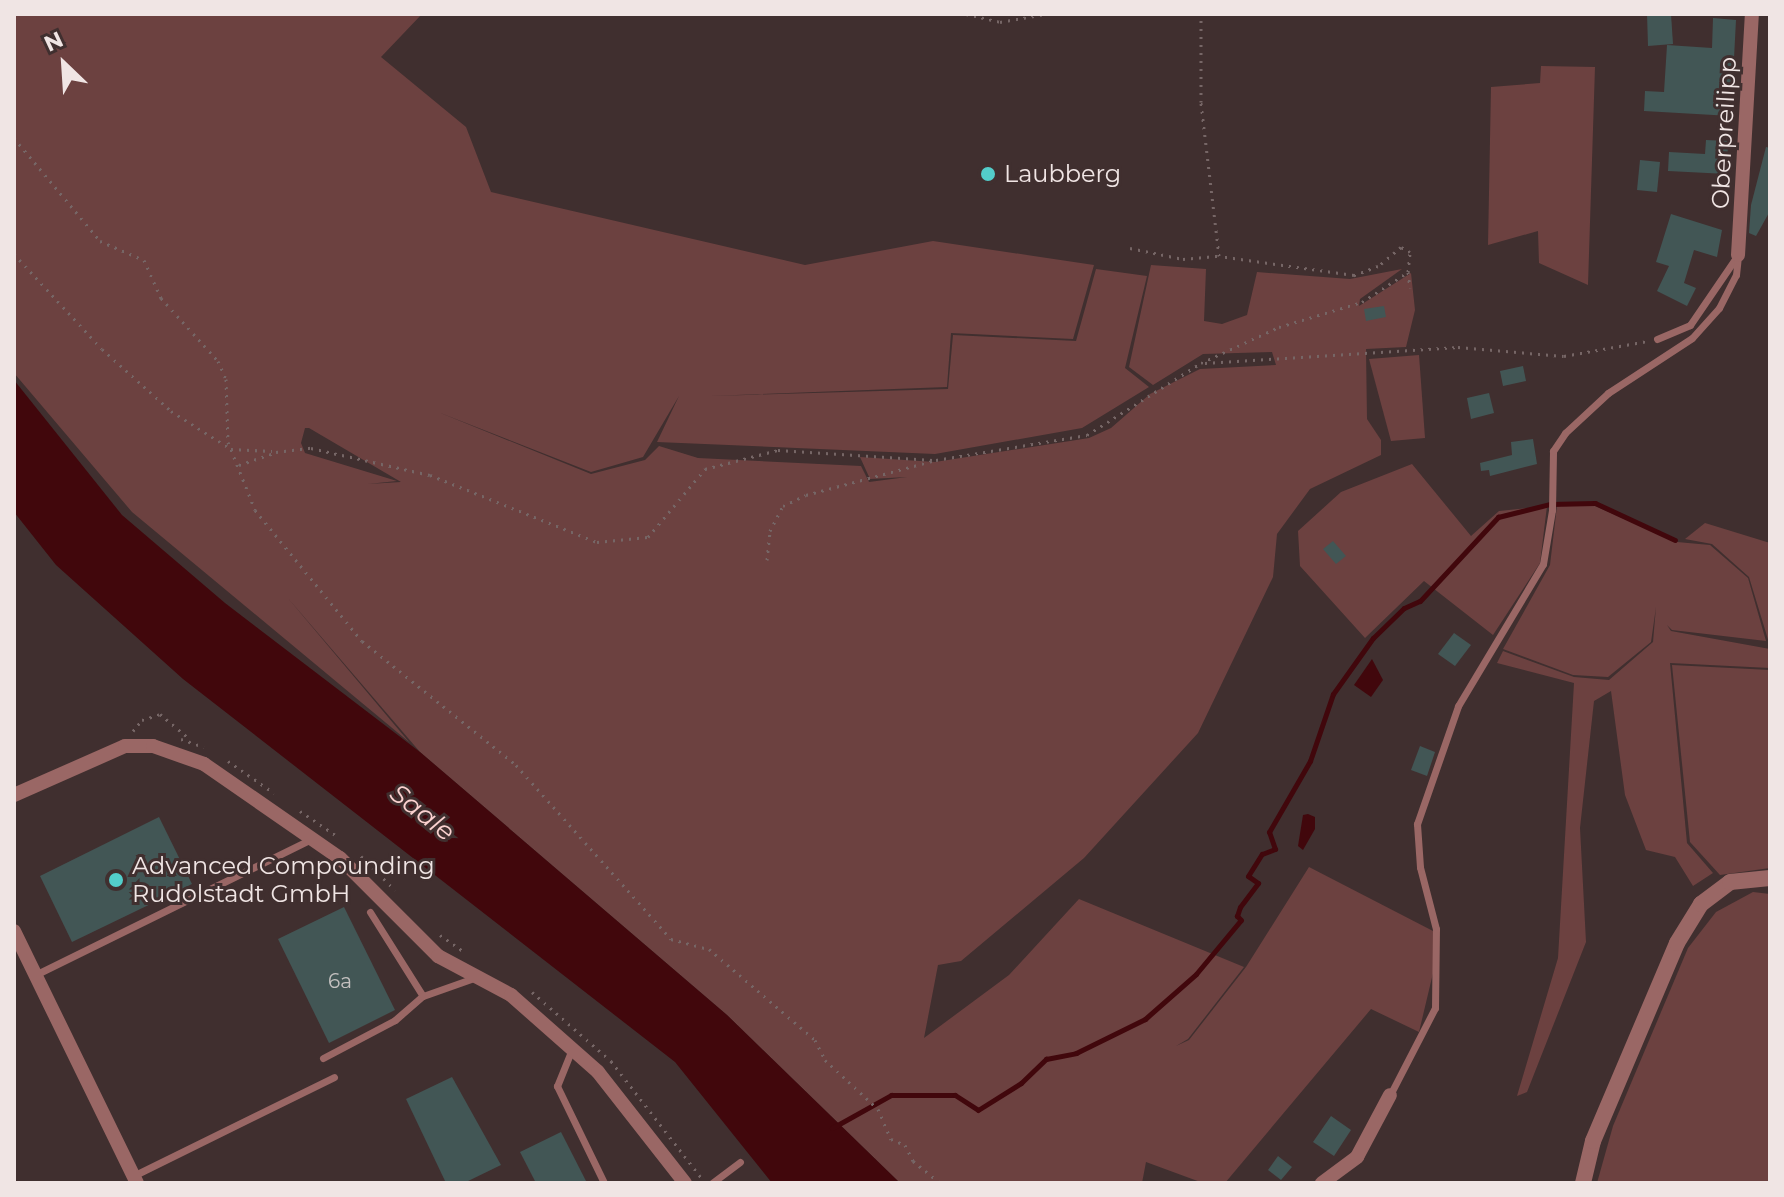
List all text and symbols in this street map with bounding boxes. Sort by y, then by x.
north arrow [24,24,104,104]
text: N [40,26,67,58]
street label: Oberpreilipp [1706,56,1742,210]
place label: Laubberg [1004,160,1121,188]
marker: Laubberg [979,165,997,183]
water label: Saale [383,778,461,848]
place label: Advanced Compounding Rudolstadt GmbH [132,852,435,908]
marker: Advanced Compounding Rudolstadt GmbH [107,871,125,889]
house number: 6a [328,969,352,993]

